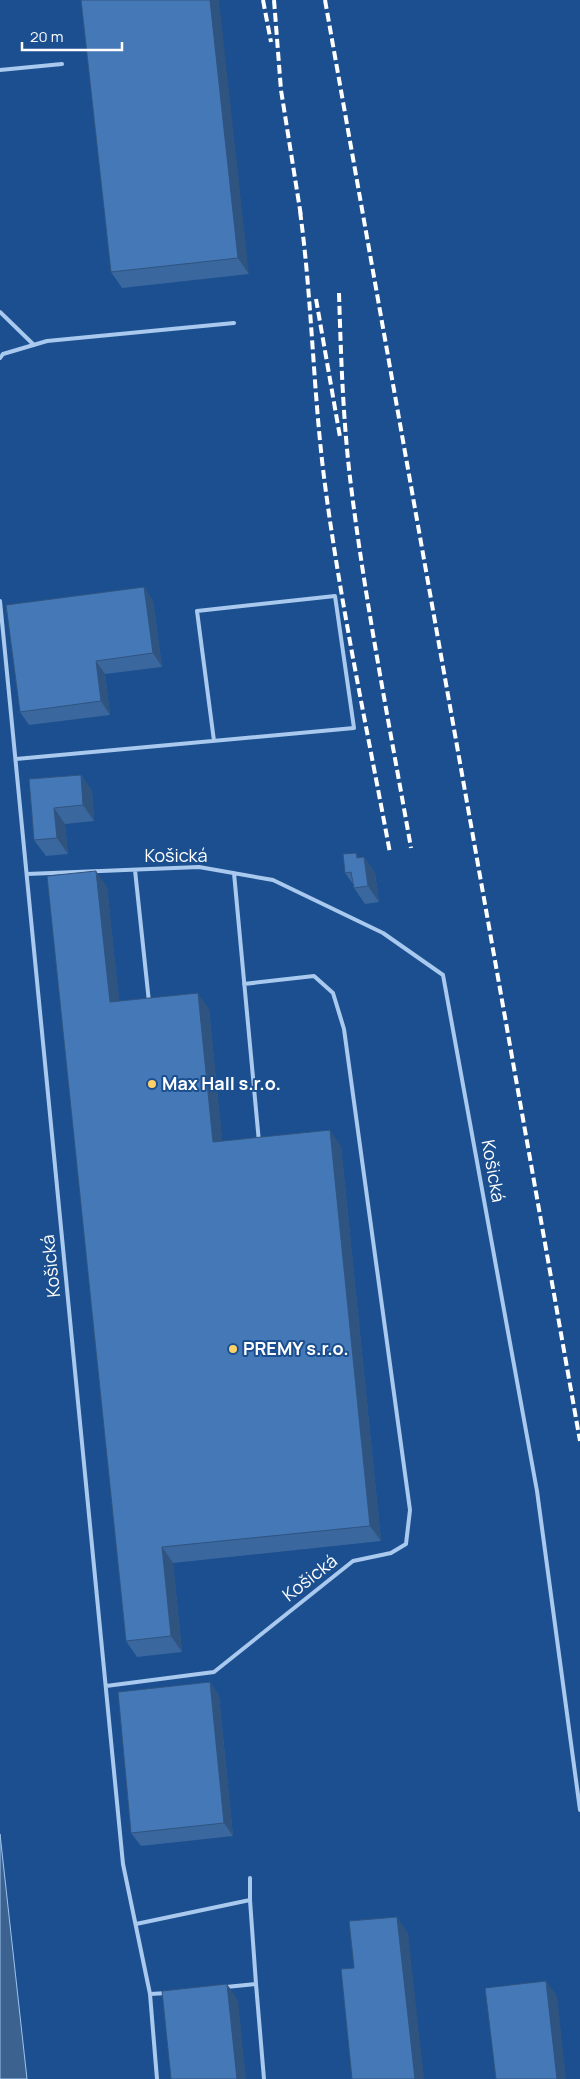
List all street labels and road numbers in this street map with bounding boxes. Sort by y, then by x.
street label: Košická [144,843,208,867]
street label: Košická [477,1138,511,1204]
street label: Košická [35,1233,65,1299]
street label: Košická [277,1548,342,1606]

